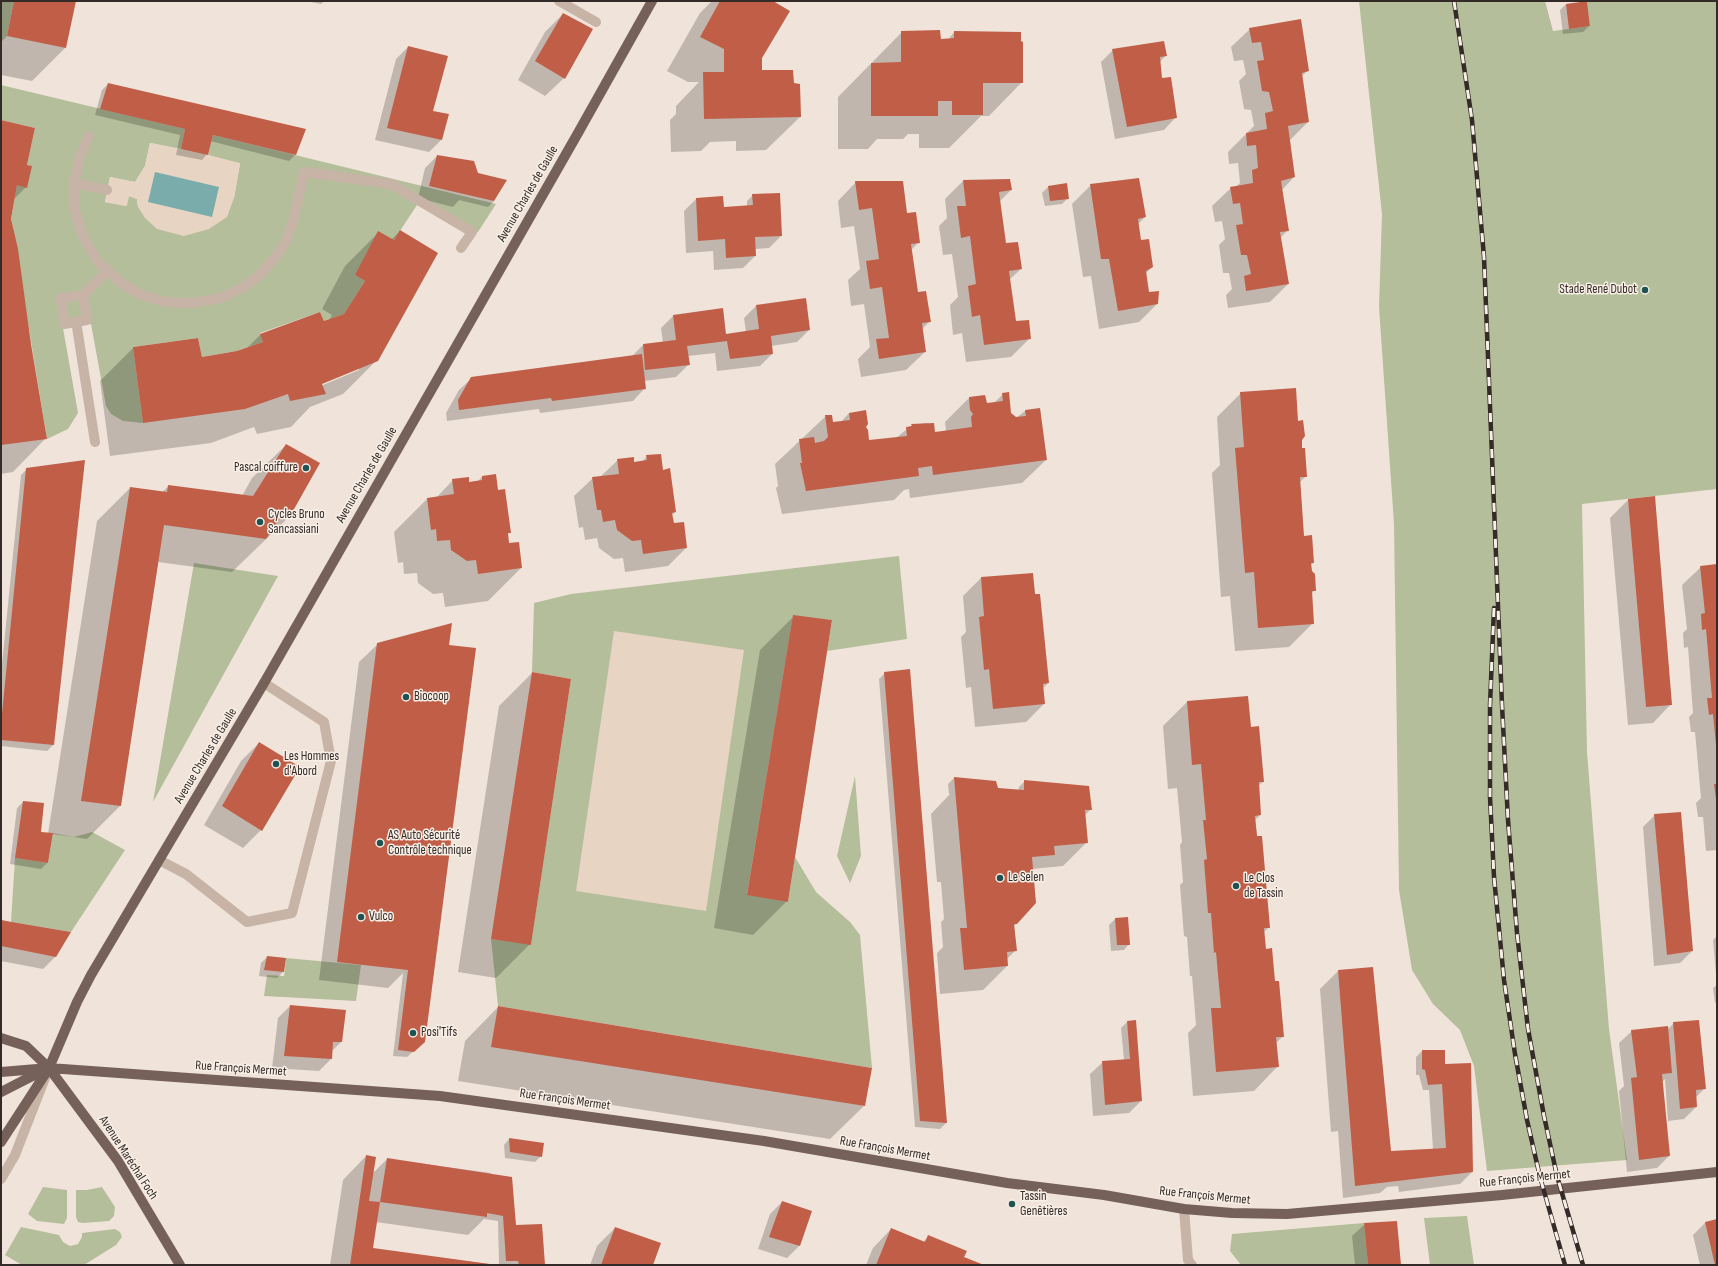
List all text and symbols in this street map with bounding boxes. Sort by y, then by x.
street label: Avenue Charles de Gaulle [494,143,562,245]
place label: Stade René Dubot [1559,282,1637,298]
marker: Stade René Dubot [1640,285,1650,295]
street label: Avenue Charles de Gaulle [333,424,401,526]
place label: Pascal coiffure [234,460,298,476]
marker: Pascal coiffure [301,463,311,473]
place label: Cycles Bruno Sancassiani [268,507,325,538]
marker: Cycles Bruno Sancassiani [255,517,265,527]
place label: Biocoop [414,689,449,705]
marker: Biocoop [401,692,411,702]
street label: Avenue Charles de Gaulle [171,705,241,807]
place label: Les Hommes d'Abord [284,749,339,780]
marker: Les Hommes d'Abord [271,759,281,769]
place label: AS Auto Sécurité Contrôle technique [388,828,472,859]
marker: AS Auto Sécurité Contrôle technique [375,838,385,848]
place label: Le Selen [1008,870,1044,886]
place label: Le Clos de Tassin [1244,871,1283,902]
marker: Le Selen [995,873,1005,883]
marker: Le Clos de Tassin [1231,881,1241,891]
place label: Vulco [369,909,393,925]
marker: Vulco [356,912,366,922]
place label: Posi'Tifs [421,1025,457,1041]
marker: Posi'Tifs [408,1028,418,1038]
street label: Rue François Mermet [195,1058,287,1080]
street label: Rue François Mermet [519,1086,611,1114]
street label: Avenue Maréchal Foch [95,1113,161,1203]
street label: Rue François Mermet [839,1133,931,1165]
street label: Rue François Mermet [1479,1166,1571,1192]
street label: Rue François Mermet [1159,1183,1251,1209]
place label: Tassin Genêtières [1020,1189,1068,1220]
marker: Tassin Genêtières [1007,1199,1017,1209]

